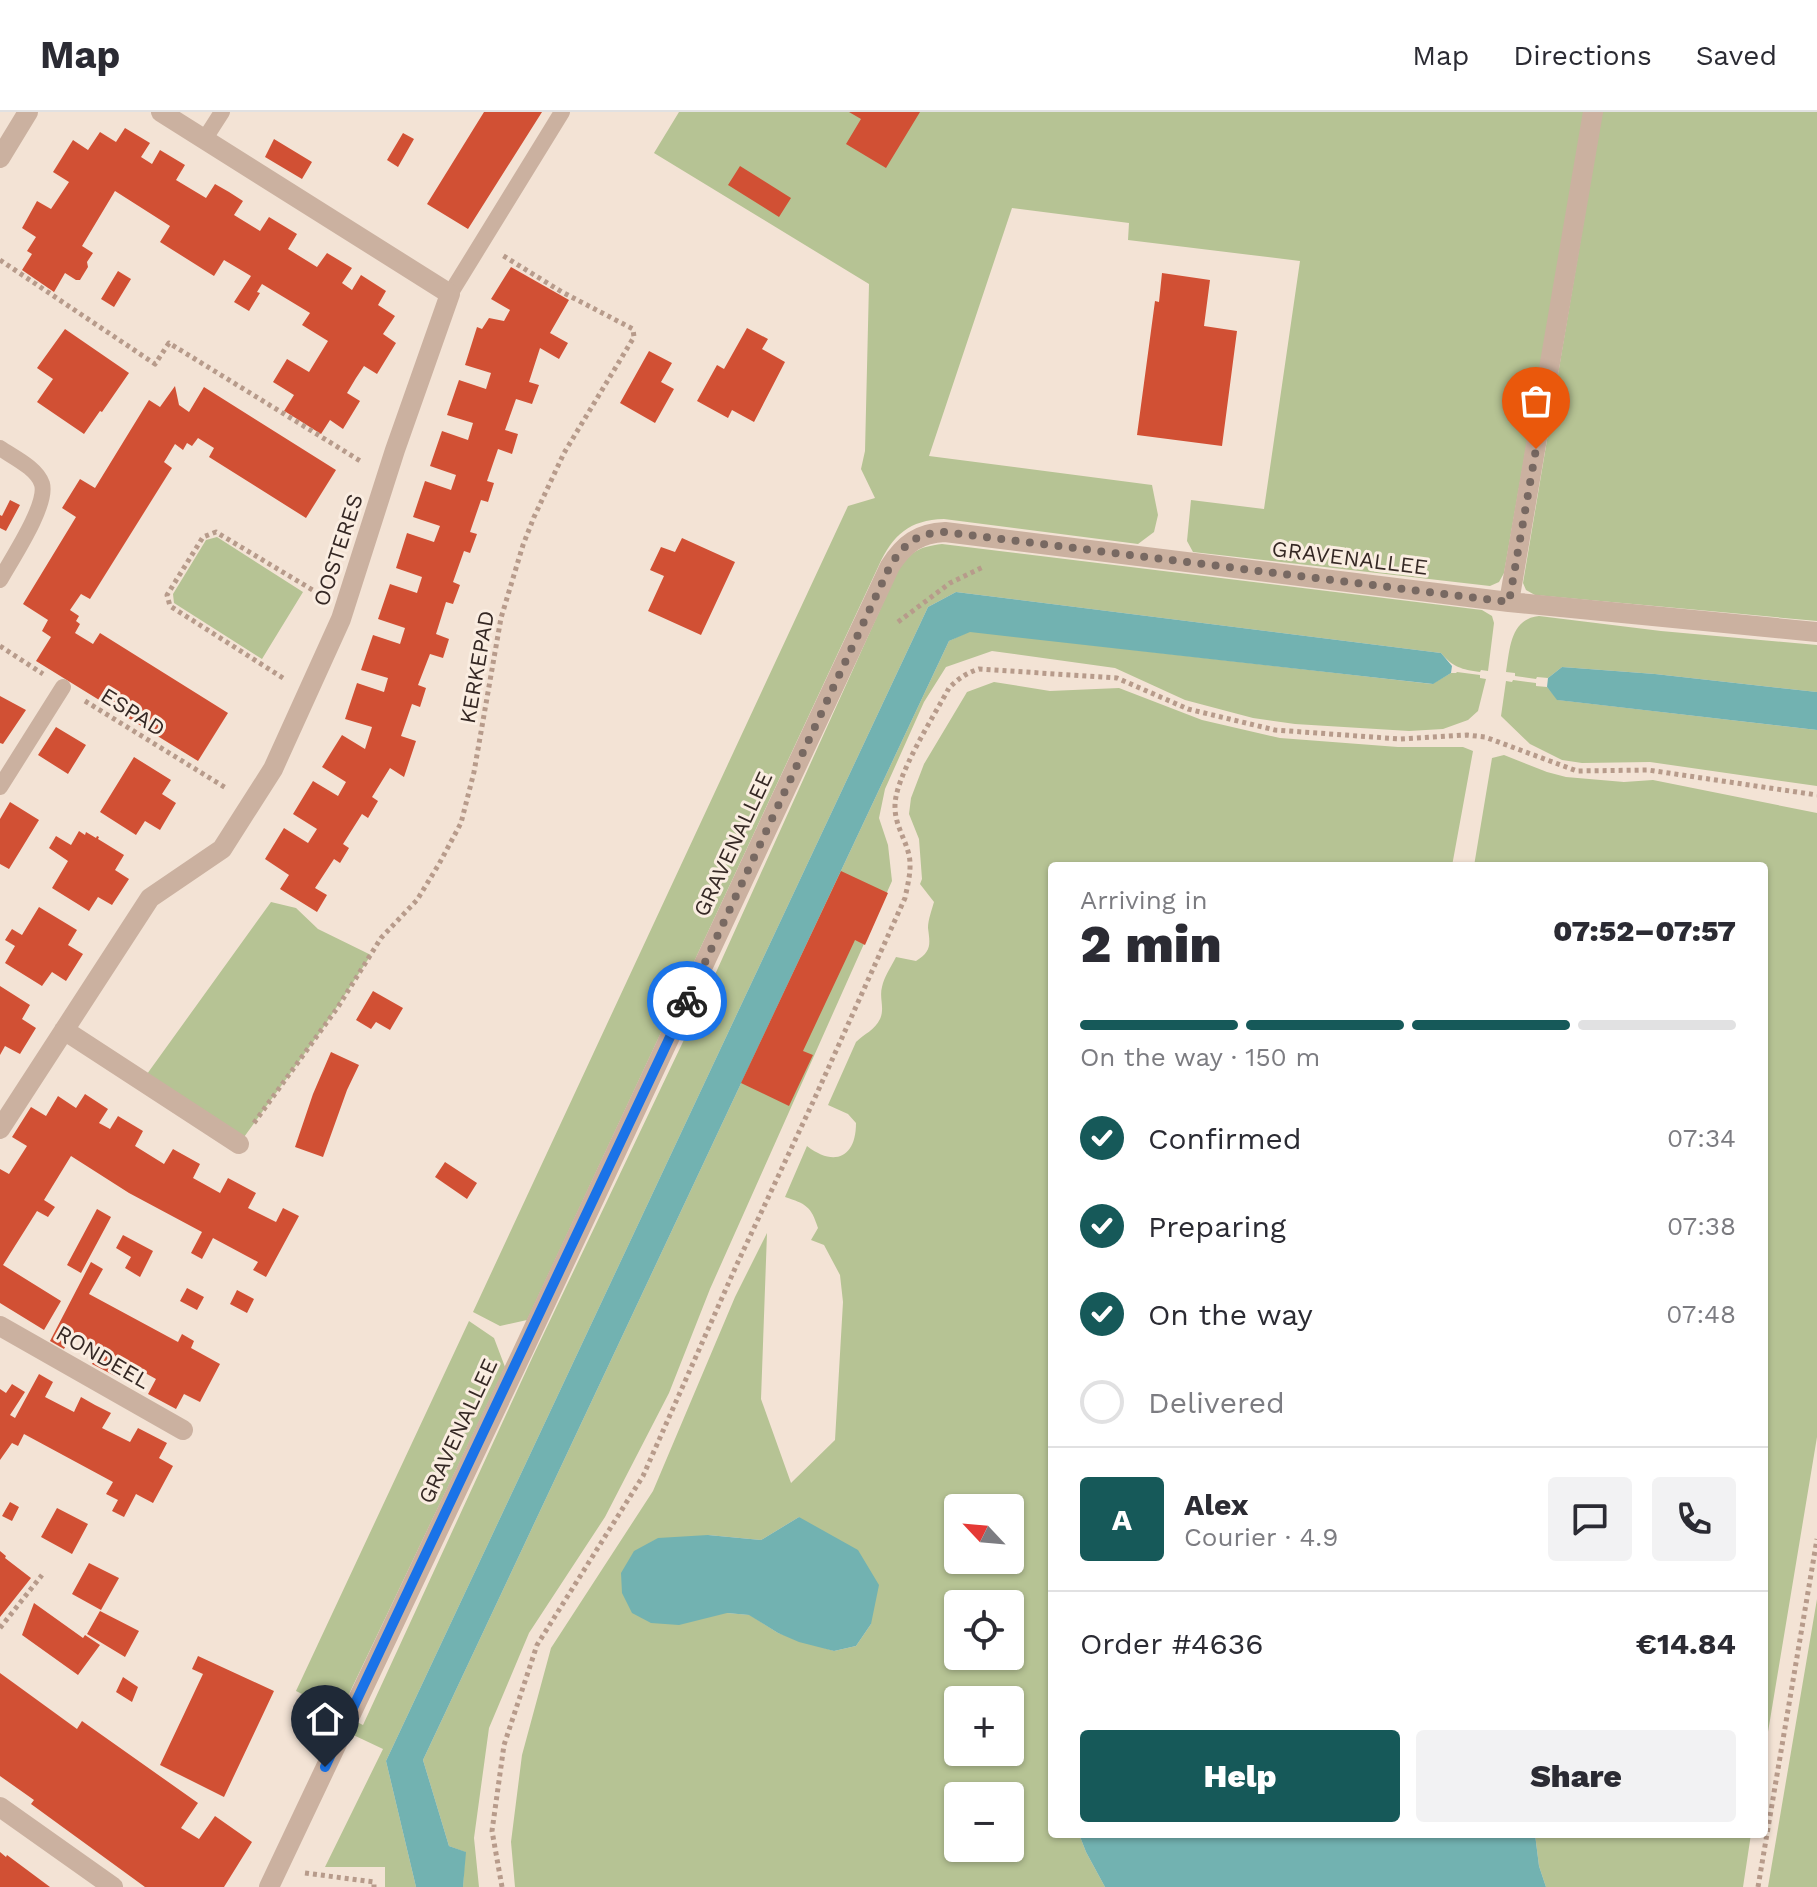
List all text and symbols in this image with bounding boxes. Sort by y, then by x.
text: Map [40,33,120,77]
text: Map [1412,39,1469,72]
text: Directions [1513,39,1652,72]
text: Saved [1696,39,1777,72]
pin [1502,367,1570,449]
icon: bag [1514,379,1558,423]
street label: OOSTERES [308,491,368,609]
street label: GRAVENALLEE [1271,536,1429,580]
street label: KERKEPAD [455,609,499,725]
street label: ESPAD [96,683,170,741]
street label: GRAVENALLEE [688,768,778,920]
text: Arriving in [1080,885,1208,915]
text: 07:52–07:57 [1553,913,1736,948]
text: 2 min [1080,914,1222,975]
courier [647,961,727,1041]
icon: bike [665,979,709,1023]
text: On the way · 150 m [1080,1042,1320,1072]
icon: check [1080,1116,1124,1160]
text: Confirmed [1148,1121,1302,1156]
text: 07:34 [1667,1123,1736,1153]
icon: check [1080,1204,1124,1248]
text: Preparing [1148,1209,1286,1244]
text: 07:38 [1667,1211,1736,1241]
icon: check [1080,1292,1124,1336]
text: On the way [1148,1297,1313,1332]
text: 07:48 [1666,1299,1736,1329]
street label: RONDEEL [52,1320,154,1394]
street label: GRAVENALLEE [413,1355,503,1507]
text: Delivered [1148,1385,1285,1420]
button: chat [1548,1477,1632,1561]
button: phone [1652,1477,1736,1561]
text: Alex [1184,1487,1248,1522]
north arrow [944,1494,1024,1574]
map controls [944,1494,1024,1862]
text: A [1112,1502,1132,1537]
text: Courier · 4.9 [1184,1522,1338,1552]
button: locate [944,1590,1024,1670]
text: Order #4636 [1080,1626,1263,1661]
text: €14.84 [1636,1626,1736,1661]
pin [291,1685,359,1767]
button: + [944,1686,1024,1766]
icon: home [303,1697,347,1741]
button: Help [1080,1730,1400,1822]
button: Share [1416,1730,1736,1822]
button: − [944,1782,1024,1862]

